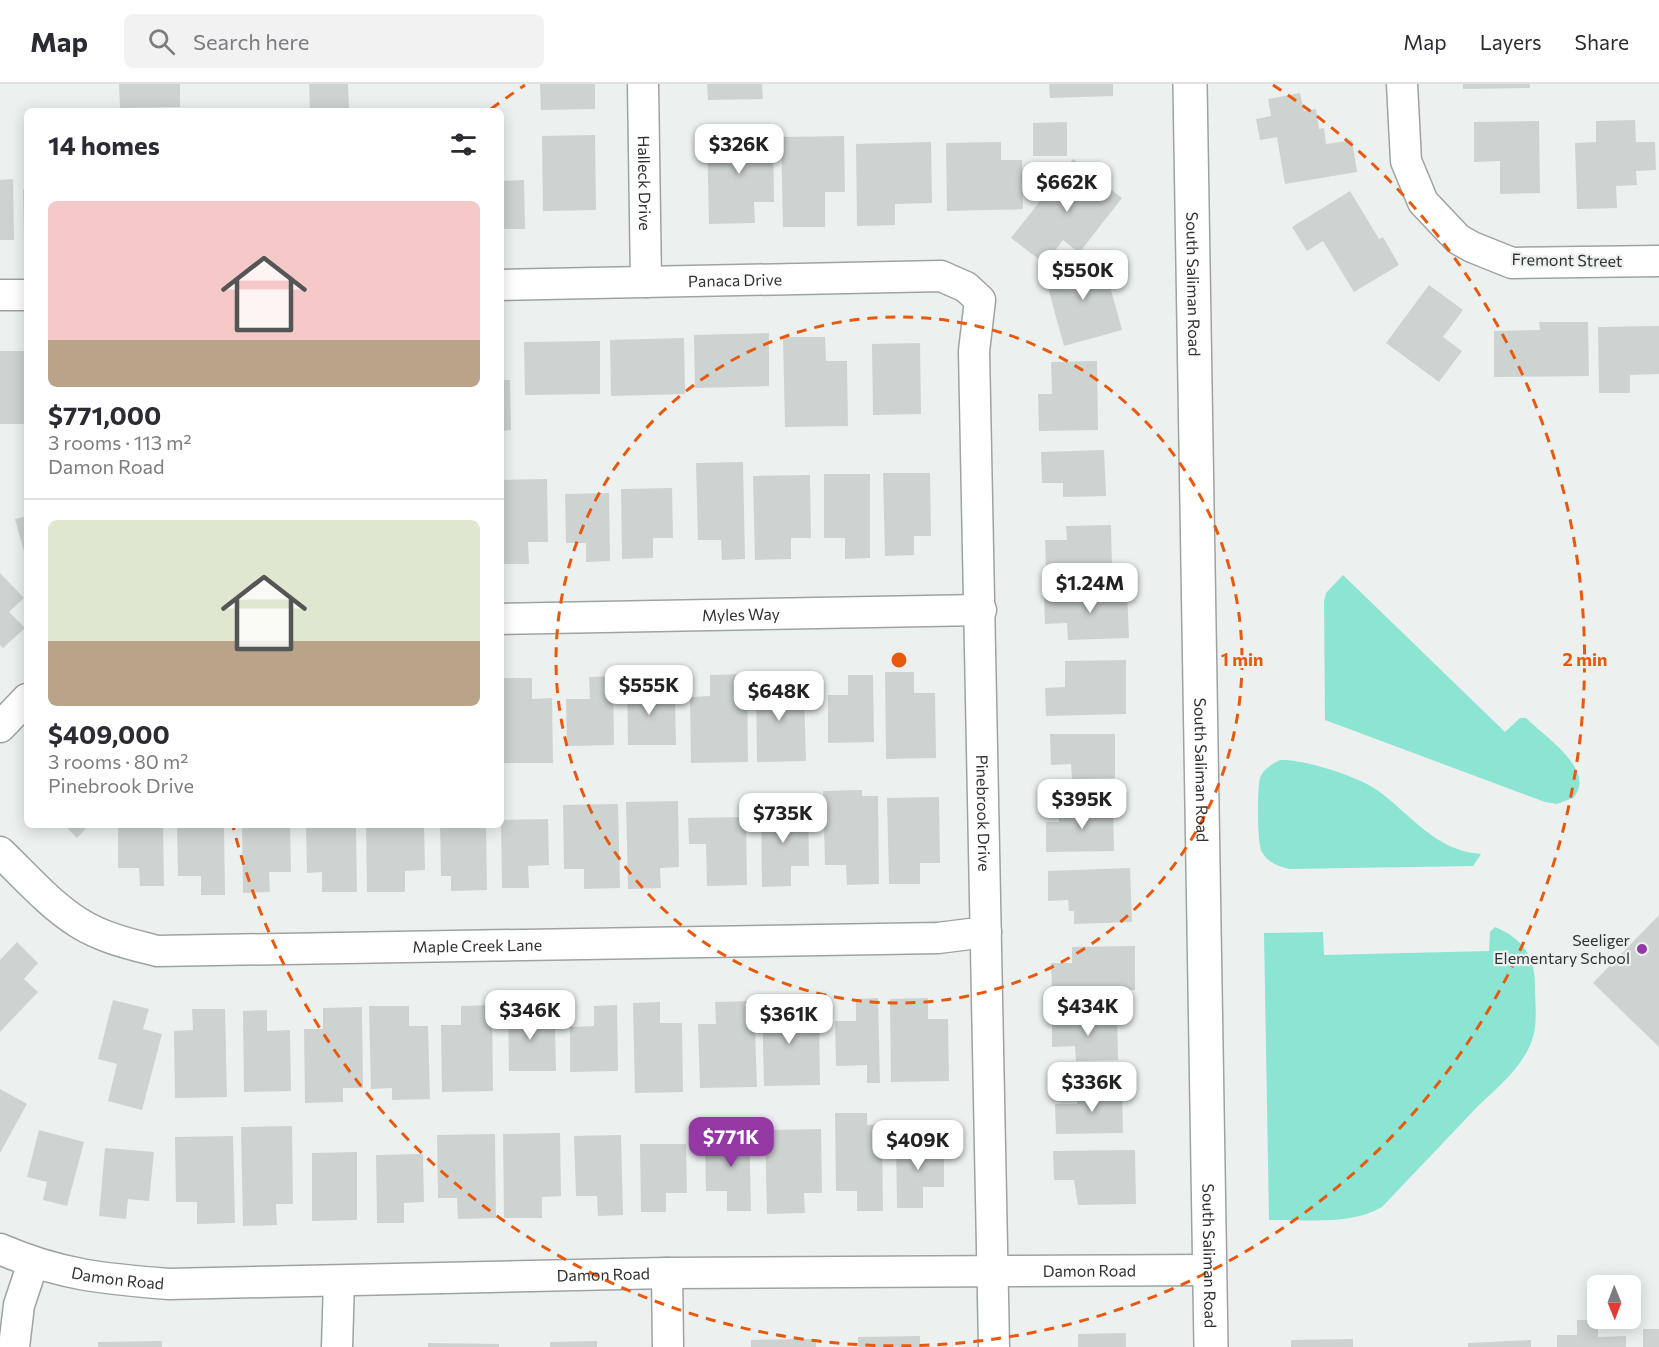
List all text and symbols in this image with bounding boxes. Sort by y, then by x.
search box [124,14,544,68]
text: Map [30,24,88,58]
icon: search [145,25,178,58]
text: Search here [193,28,309,55]
text: Map [1403,29,1447,54]
text: Layers [1480,29,1542,54]
text: Share [1575,29,1629,54]
pin: $326K [697,124,781,175]
icon: filters [447,128,480,161]
text: 14 homes [48,129,160,160]
text: $326K [709,131,769,155]
street label: Halleck Drive [635,135,655,231]
pin: $662K [1025,162,1109,213]
text: $662K [1036,169,1098,193]
street label: South Saliman Road [1183,211,1205,356]
icon: home [210,240,318,348]
street label: Fremont Street [1511,249,1623,270]
pin: $550K [1041,250,1125,301]
text: $550K [1052,257,1114,281]
street label: Panaca Drive [688,269,782,290]
text: $771,000 [48,399,161,430]
text: 3 rooms · 113 m² [48,430,192,454]
text: Damon Road [48,454,165,478]
icon: home [210,559,318,667]
pin: $1.24M [1041,563,1139,614]
text: $1.24M [1056,570,1124,594]
street label: Myles Way [702,604,780,624]
text: 1 min [1221,648,1263,670]
text: 2 min [1563,648,1607,670]
centre of rings [889,650,909,670]
pin: $555K [607,665,691,716]
pin: $648K [737,671,821,722]
text: $555K [619,672,679,696]
text: $648K [748,678,810,702]
street label: South Saliman Road [1191,697,1213,842]
text: $409,000 [48,718,170,749]
text: 3 rooms · 80 m² [48,749,188,773]
street label: Pinebrook Drive [973,754,994,872]
text: Pinebrook Drive [48,773,194,797]
pin: $395K [1040,779,1124,830]
text: $395K [1051,786,1113,810]
pin: $735K [741,793,825,844]
text: $735K [753,800,813,824]
place label: Seeliger Elementary School [1494,930,1631,967]
street label: Maple Creek Lane [412,935,542,956]
marker: Seeliger Elementary School [1635,942,1649,956]
pin: $434K [1046,986,1130,1037]
pin: $346K [488,990,572,1041]
text: $434K [1057,993,1119,1017]
pin: $361K [747,994,831,1045]
text: $346K [499,997,561,1021]
text: $361K [760,1001,818,1025]
pin: $336K [1050,1062,1134,1113]
text: $336K [1062,1069,1122,1093]
pin: $771K [689,1117,773,1168]
pin: $409K [876,1120,960,1171]
text: $771K [703,1124,759,1148]
text: $409K [886,1127,950,1151]
street label: South Saliman Road [1199,1183,1221,1328]
street label: Damon Road [1043,1260,1136,1280]
street label: Damon Road [70,1262,165,1293]
street label: Damon Road [556,1263,650,1284]
north arrow [1587,1275,1641,1329]
map controls [1587,1275,1641,1329]

